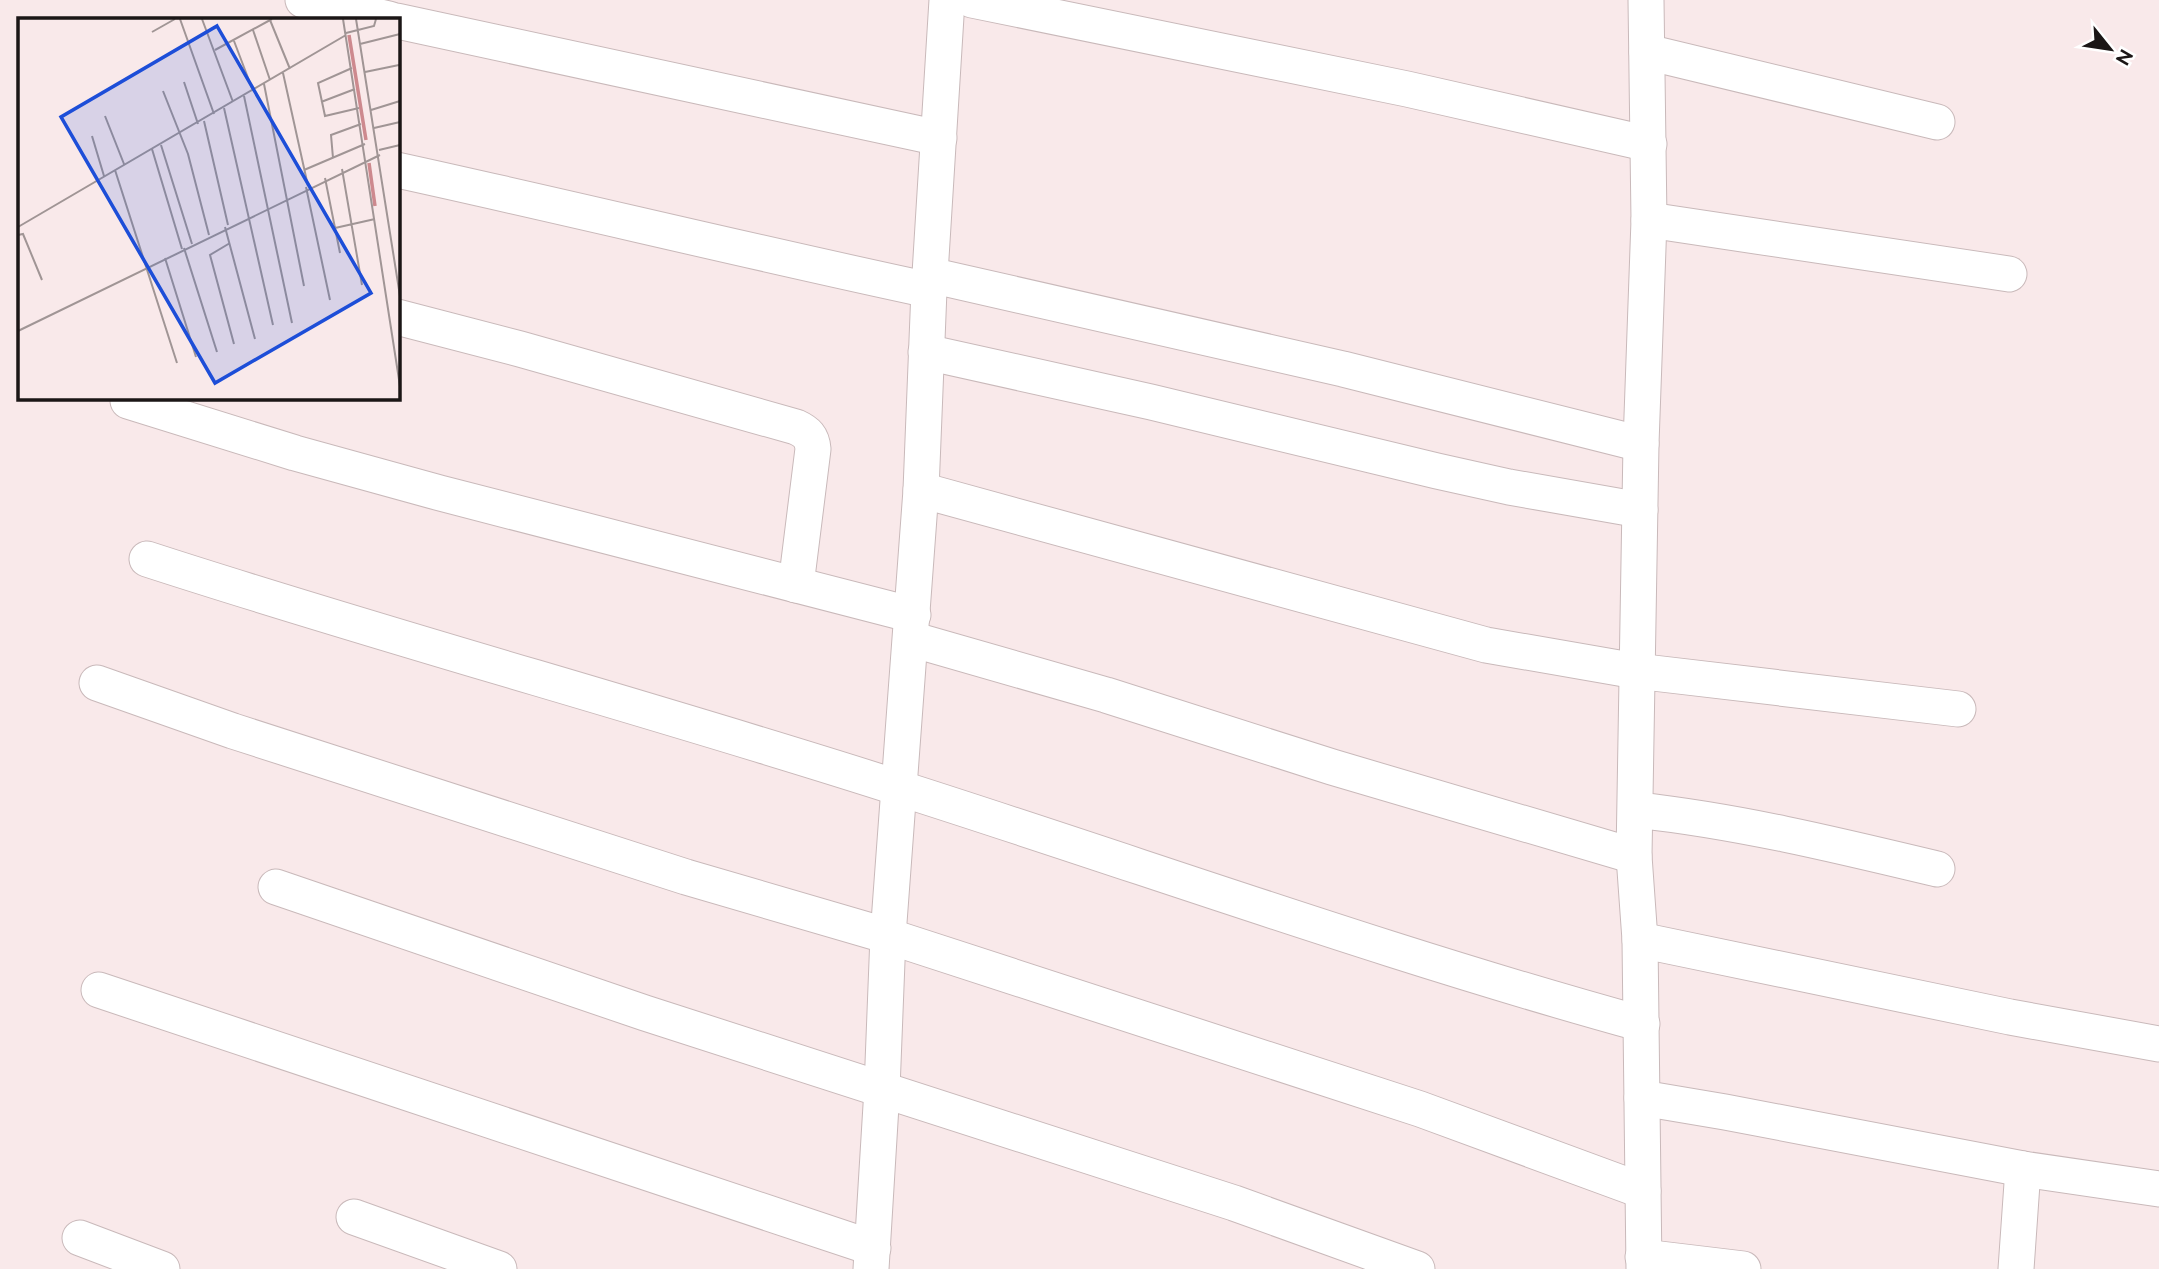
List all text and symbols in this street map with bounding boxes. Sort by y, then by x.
north arrow [2075,14,2145,84]
inset map [18,18,399,399]
text: N [2112,46,2138,69]

